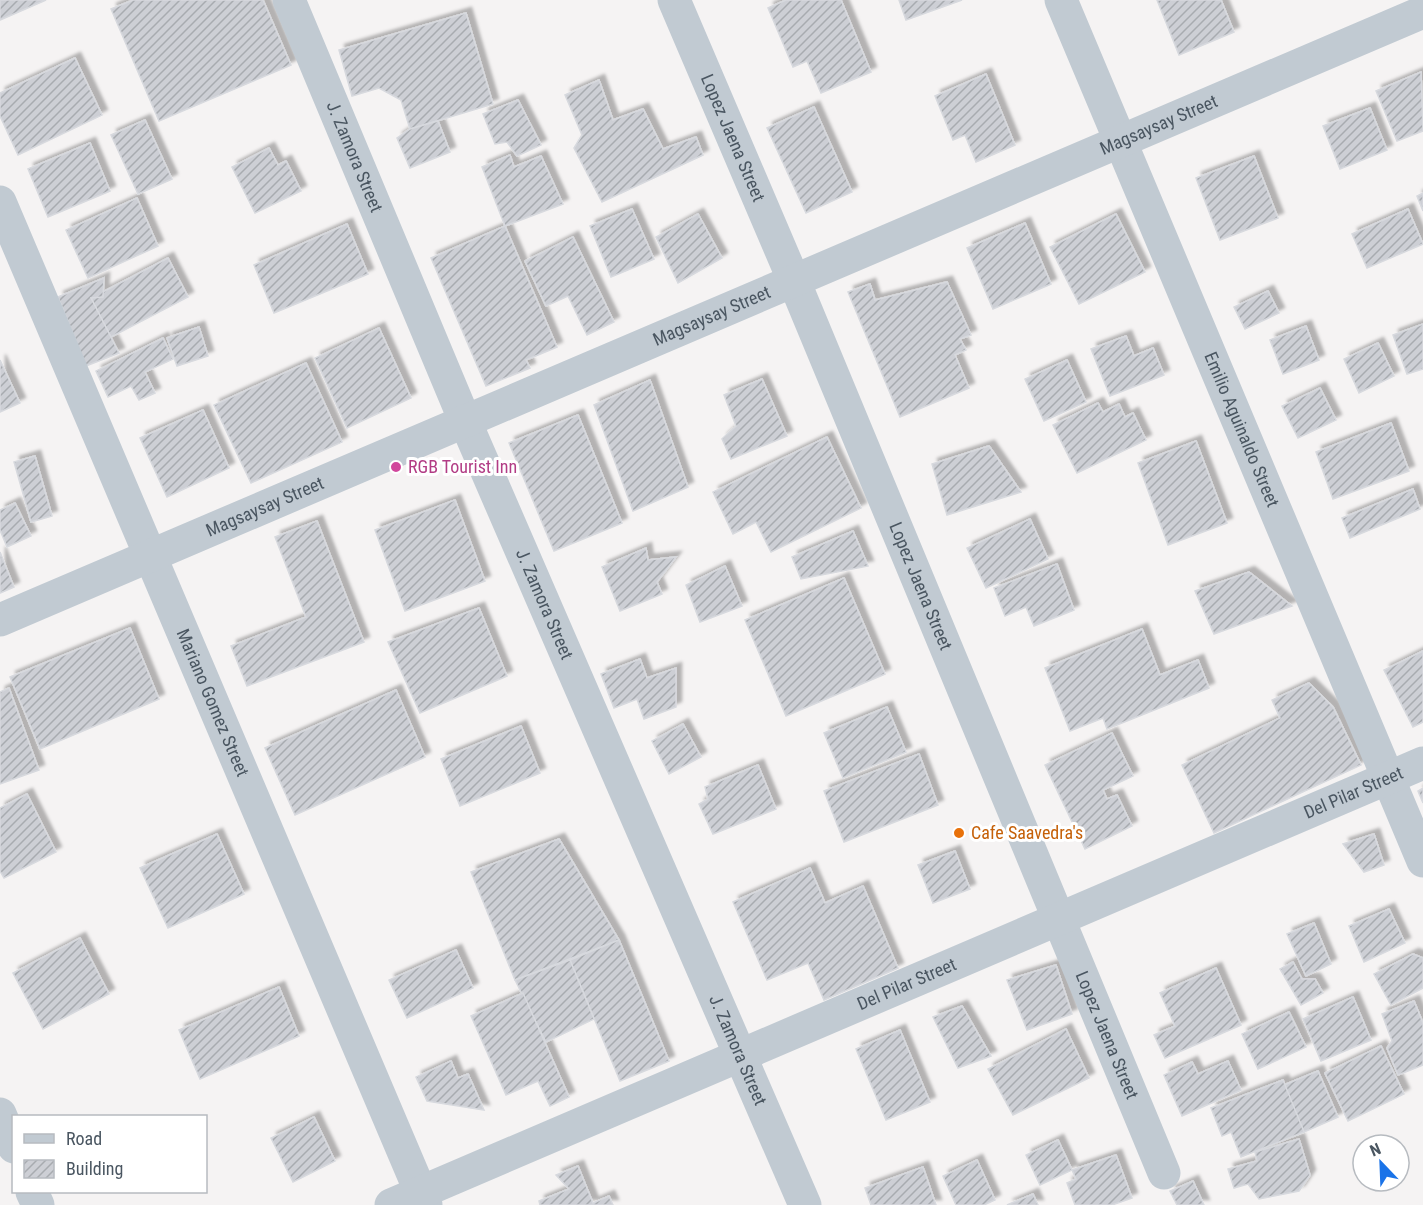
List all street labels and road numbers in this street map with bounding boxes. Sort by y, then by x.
street label: Lopez Jaena Street [697,71,770,205]
street label: Magsaysay Street [1096,90,1220,159]
street label: J. Zamora Street [323,98,388,215]
street label: Magsaysay Street [650,281,774,350]
street label: Emilio Aguinaldo Street [1200,349,1284,510]
street label: Magsaysay Street [203,472,327,541]
street label: Lopez Jaena Street [885,519,957,653]
street label: J. Zamora Street [512,546,578,662]
street label: Mariano Gomez Street [173,626,254,779]
street label: Del Pilar Street [1301,762,1406,823]
street label: Del Pilar Street [854,953,959,1014]
street label: Lopez Jaena Street [1071,968,1143,1102]
street label: J. Zamora Street [705,991,771,1108]

